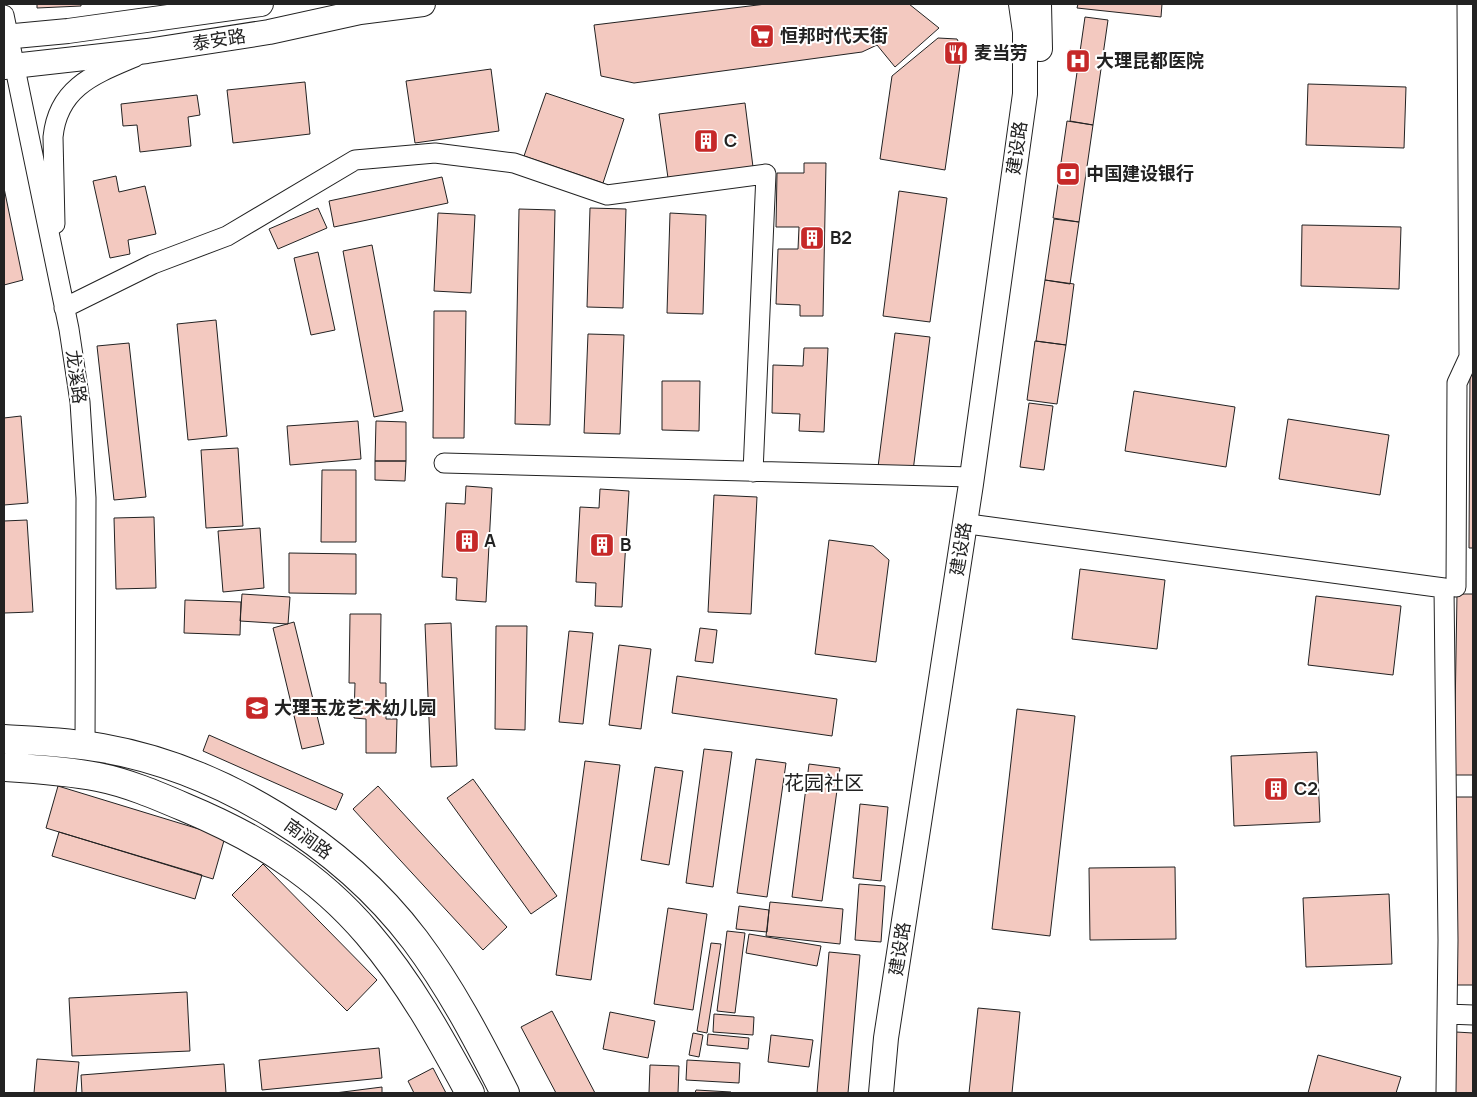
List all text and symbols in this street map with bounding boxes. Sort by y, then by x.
street label: 泰安路 [190,23,247,55]
supermarket icon: 恒邦时代天街 [749,23,775,49]
place label: 恒邦时代天街 [780,23,888,47]
restaurant icon: 麦当劳 [943,40,969,66]
place label: 麦当劳 [974,40,1028,64]
hospital icon: 大理昆都医院 [1065,48,1091,74]
place label: 大理昆都医院 [1096,48,1204,72]
street label: 建设路 [1000,119,1032,176]
building icon: C [693,128,719,154]
place label: C [724,128,737,152]
bank icon: 中国建设银行 [1055,161,1081,187]
place label: 中国建设银行 [1086,161,1194,185]
building icon: B2 [799,225,825,251]
place label: B2 [830,225,852,249]
street label: 龙溪路 [61,348,93,405]
street label: 建设路 [944,520,976,577]
building icon: A [454,528,480,554]
place label: A [484,528,496,552]
building icon: B [589,532,615,558]
place label: B [620,532,631,556]
school or university icon: 大理玉龙艺术幼儿园 [244,695,270,721]
place label: 大理玉龙艺术幼儿园 [274,695,436,719]
district label: 花园社区 [784,769,864,796]
building icon: C2 [1263,776,1289,802]
place label: C2 [1294,776,1318,800]
street label: 南涧路 [280,813,337,864]
street label: 建设路 [883,920,915,977]

